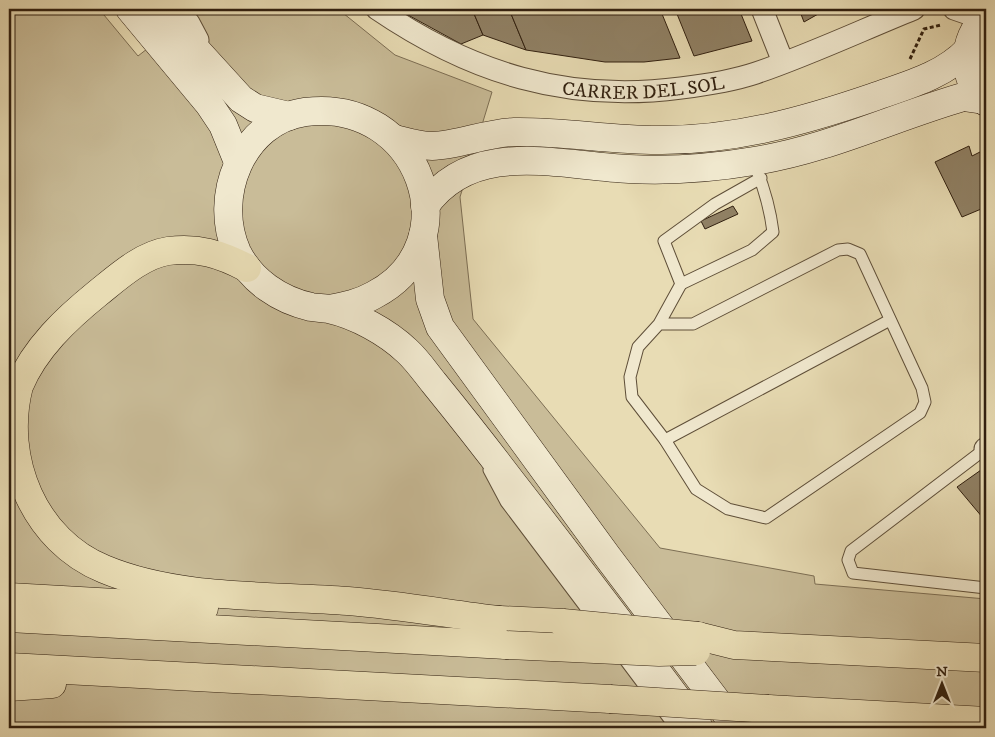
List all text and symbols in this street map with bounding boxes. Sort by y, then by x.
street label: CARRER DEL SOL [561,72,726,105]
north arrow [918,660,968,710]
text: N [936,663,948,681]

